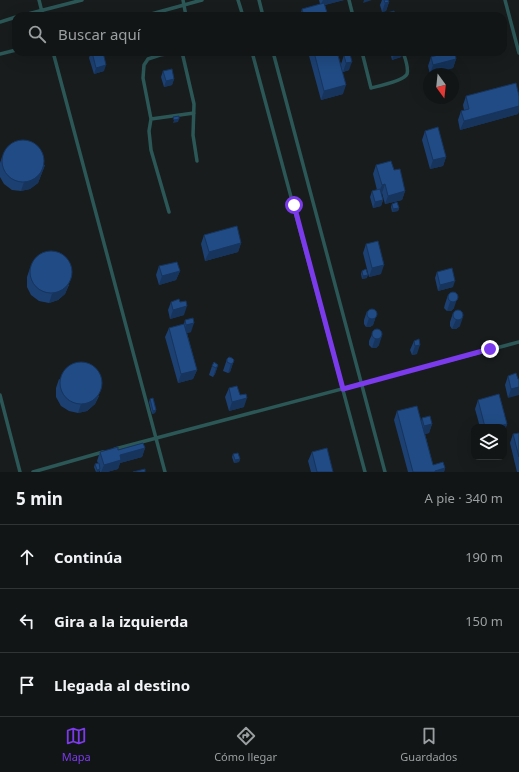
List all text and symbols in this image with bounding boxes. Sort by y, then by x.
search box [12,12,507,56]
icon: search [26,23,48,45]
text: Buscar aquí [58,24,141,44]
north arrow [423,68,459,104]
route start [285,196,303,214]
route end [481,340,499,358]
map controls [471,424,507,460]
button: layers [471,424,507,460]
text: 5 min [16,487,63,510]
text: A pie · 340 m [425,489,503,507]
icon: ahead [16,546,38,568]
text: Continúa [54,547,122,567]
text: 190 m [465,548,503,566]
icon: left [16,610,38,632]
text: Gira a la izquierda [54,611,188,631]
text: 150 m [465,612,503,630]
icon: arrive [16,674,38,696]
text: Llegada al destino [54,675,190,695]
tab: Mapa [62,725,91,764]
tab: Cómo llegar [214,725,277,764]
tab: Guardados [400,725,457,764]

